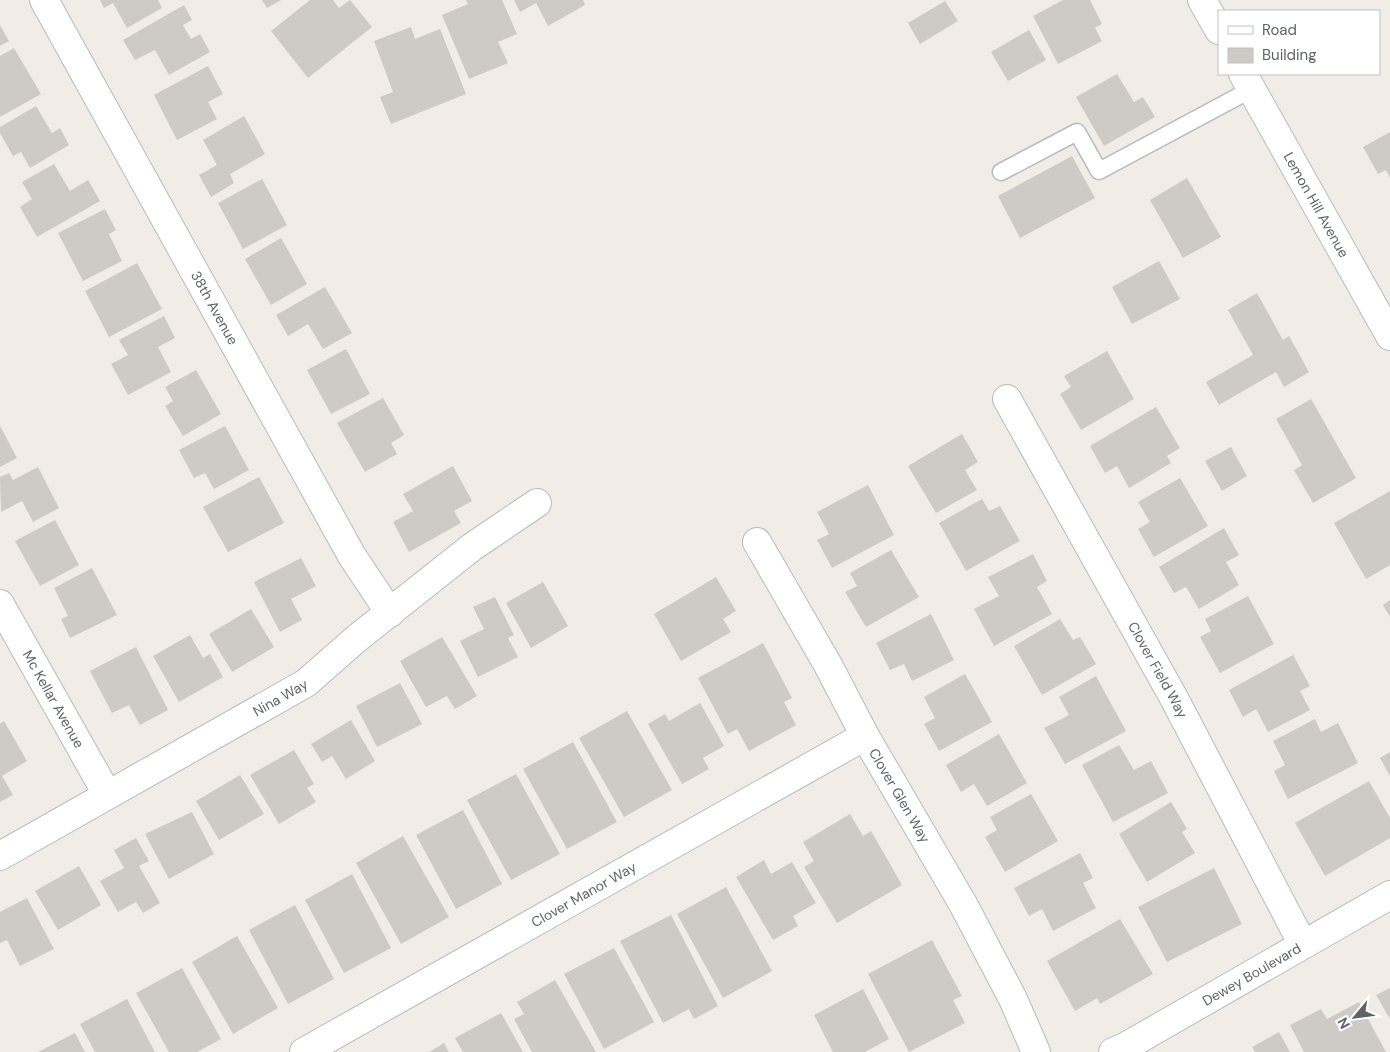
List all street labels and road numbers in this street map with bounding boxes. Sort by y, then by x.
street label: Lemon Hill Avenue [1280,149,1353,261]
street label: 38th Avenue [187,268,242,348]
street label: Clover Field Way [1124,618,1192,721]
street label: Mc Kellar Avenue [19,647,88,751]
street label: Nina Way [250,675,311,720]
street label: Clover Glen Way [865,745,934,846]
street label: Clover Manor Way [528,858,640,931]
street label: Dewey Boulevard [1199,939,1304,1010]

